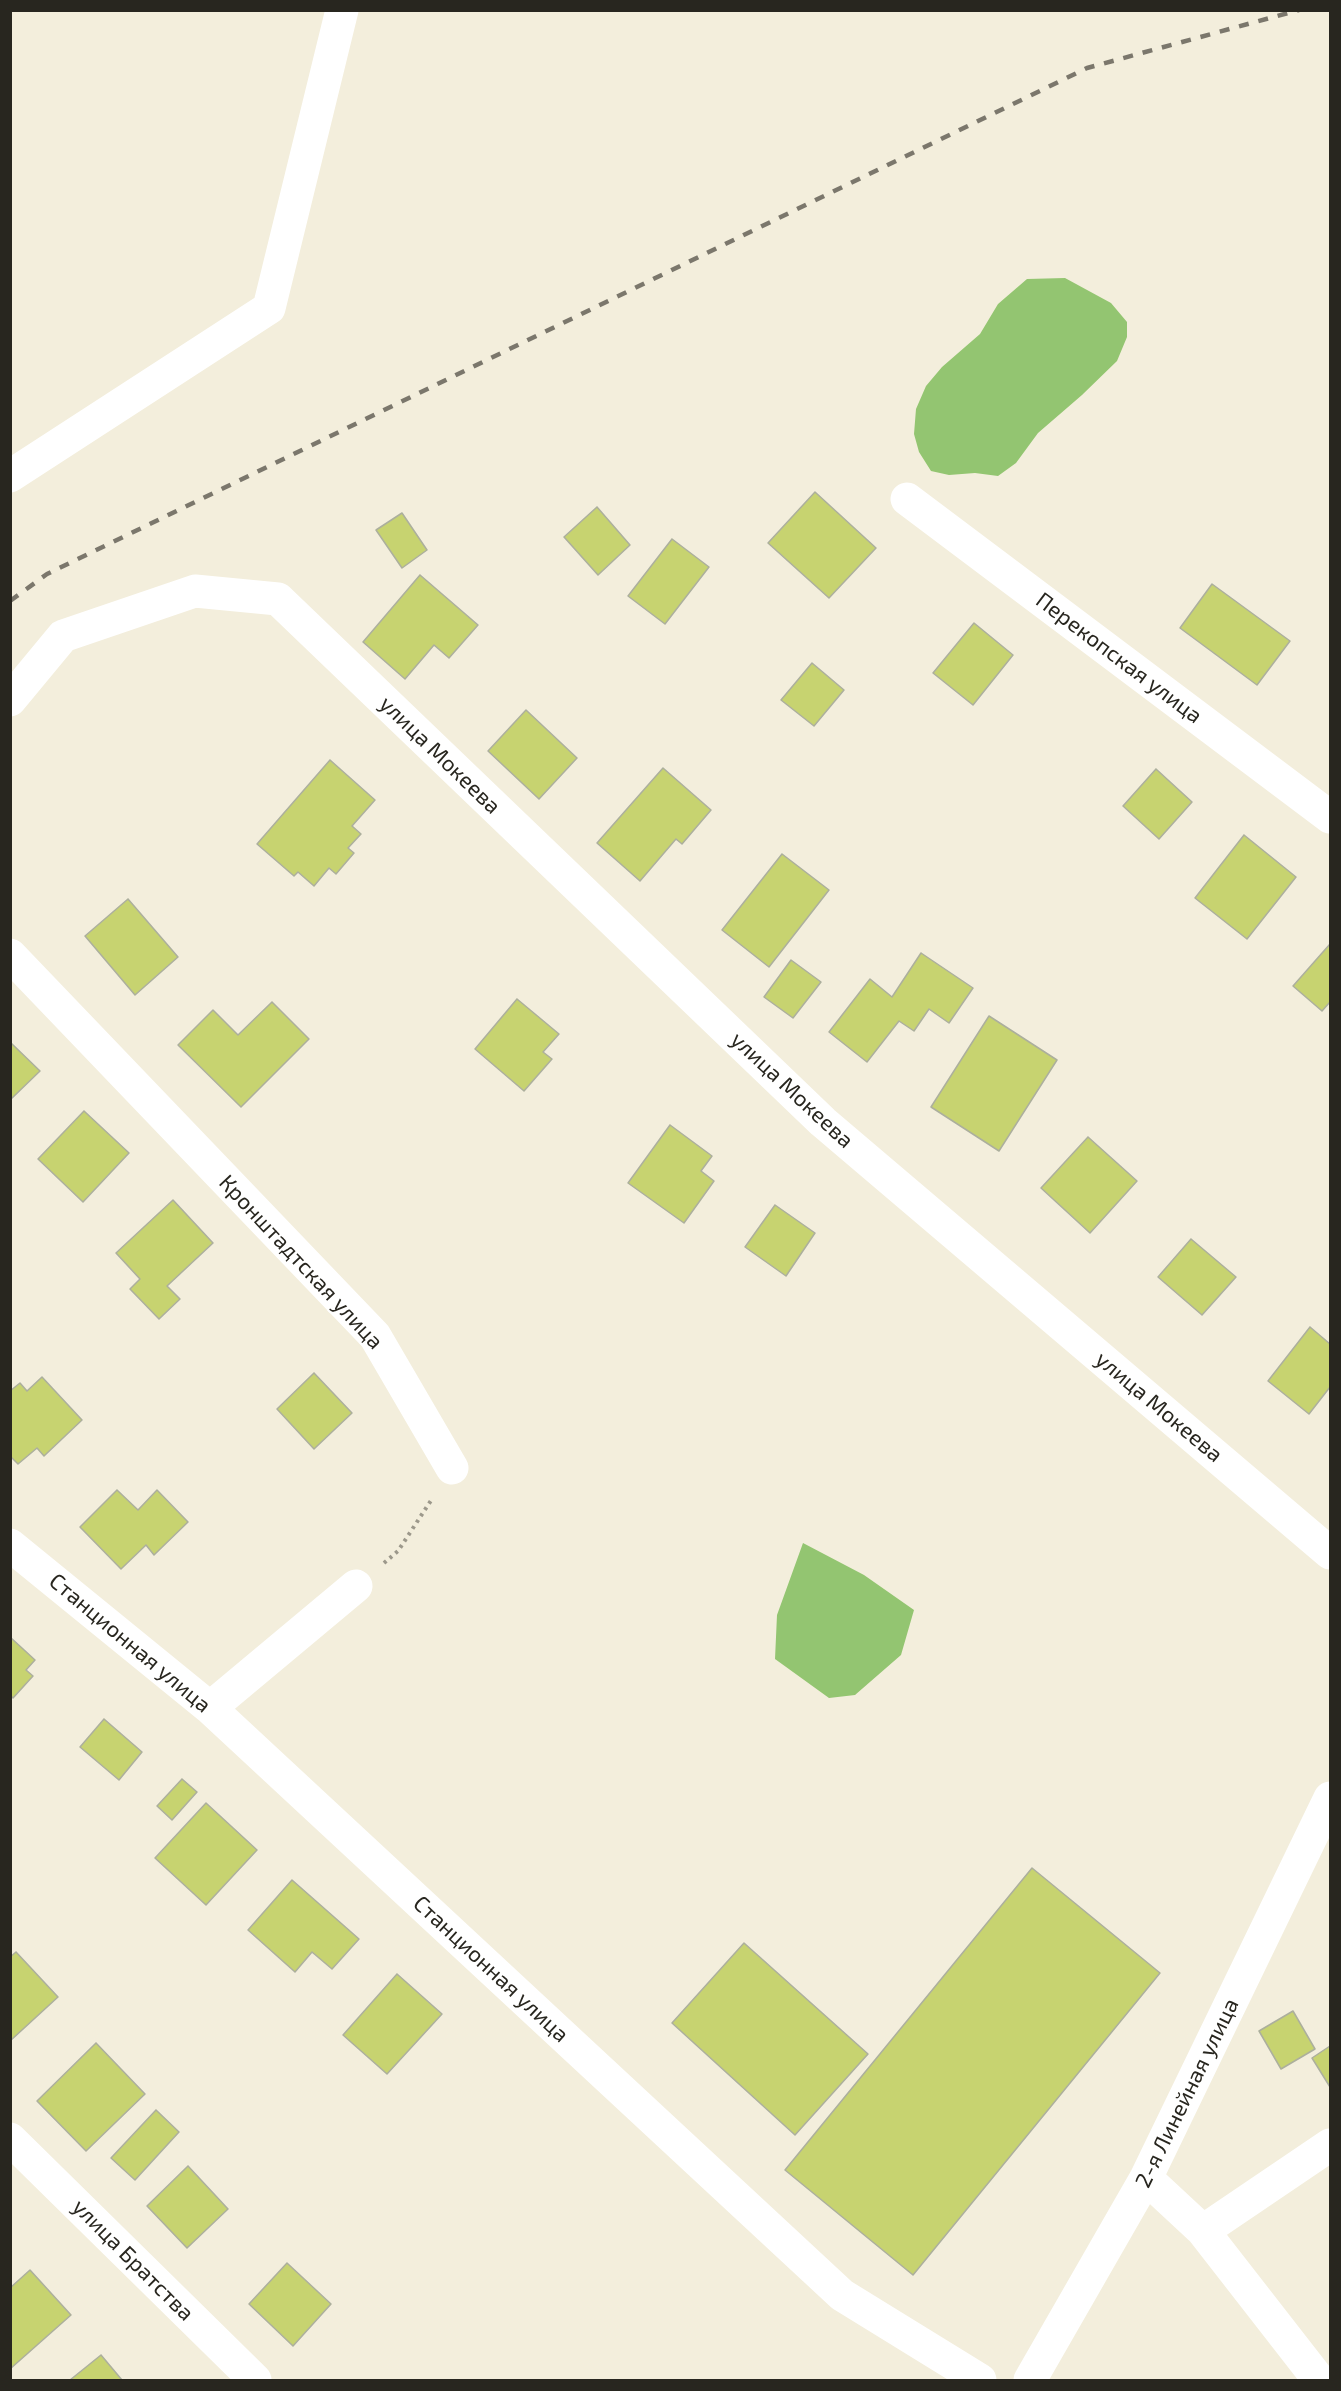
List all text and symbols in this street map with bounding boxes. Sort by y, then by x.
street label: Перекопская улица [1031,587,1207,729]
street label: улица Мокеева [374,691,506,819]
street label: улица Мокеева [725,1026,859,1154]
street label: Кронштадтская улица [213,1169,389,1355]
street label: улица Мокеева [1090,1346,1228,1468]
street label: Станционная улица [44,1568,216,1718]
street label: Станционная улица [408,1890,574,2048]
street label: 2-я Линейная улица [1130,1994,1244,2192]
street label: улица Братства [67,2194,199,2326]

